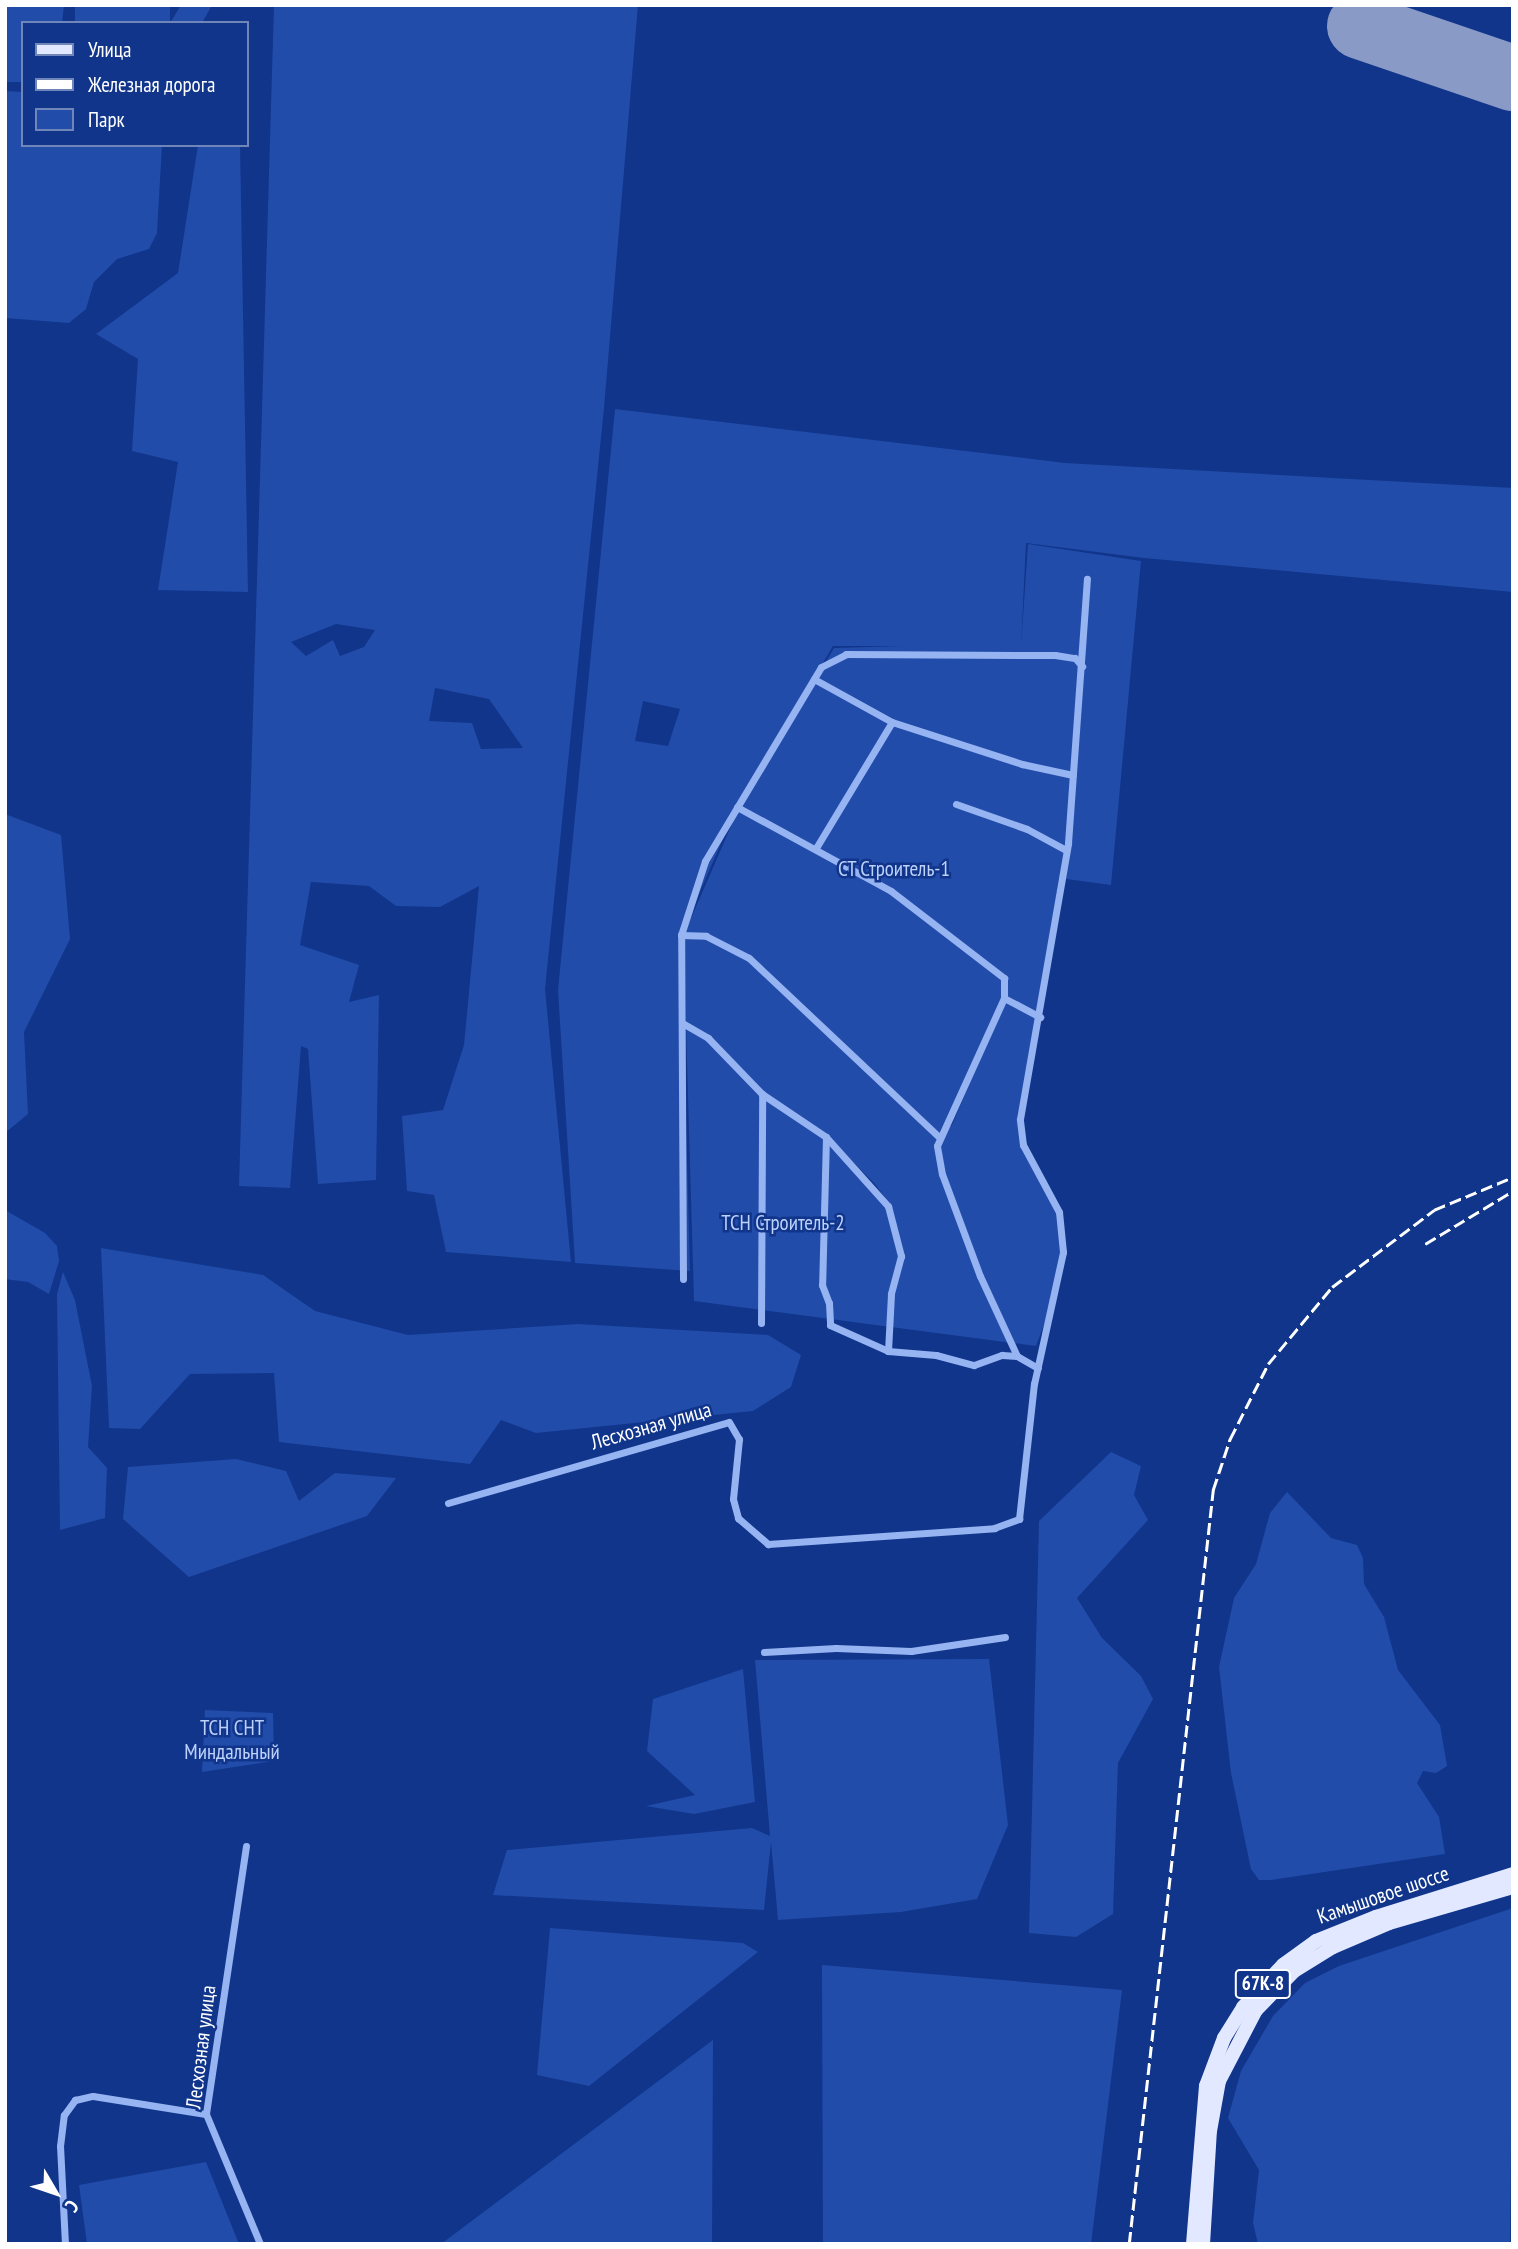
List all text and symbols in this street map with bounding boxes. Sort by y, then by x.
legend [21,21,248,147]
text: Улица [88,36,131,63]
text: Железная дорога [88,71,215,98]
text: Парк [88,106,125,133]
park label: СТ Строитель-1 [838,856,950,882]
park label: ТСН Строитель-2 [721,1210,845,1236]
street label: Лесхозная улица [588,1397,714,1455]
park label: ТСН СНТ Миндальный [184,1715,280,1765]
street label: Камышовое шоссе [1314,1861,1452,1929]
road number: 67К-8 [1233,1968,1293,2000]
street label: Лесхозная улица [181,1984,221,2110]
north arrow [21,2158,91,2228]
text: С [60,2195,84,2217]

